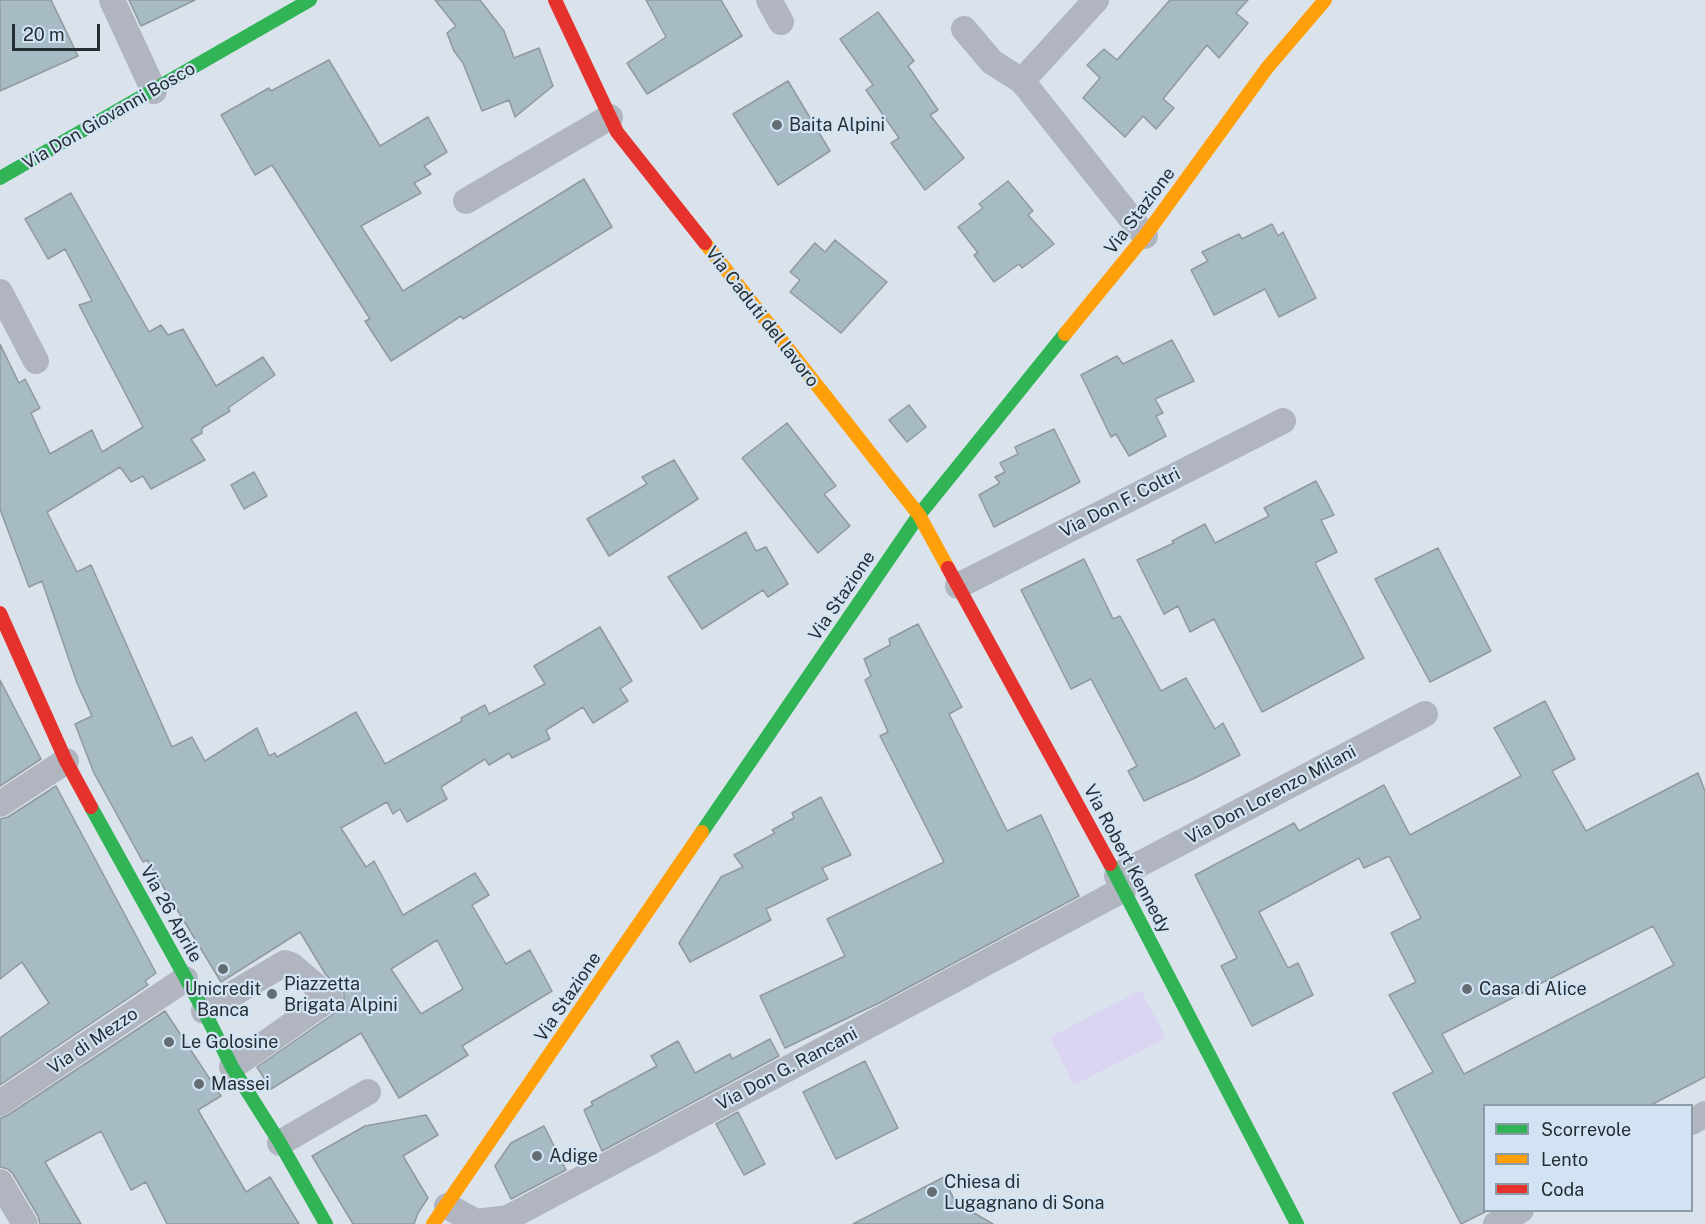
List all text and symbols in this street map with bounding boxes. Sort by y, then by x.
scale bar [15,12,104,50]
text: 20 m [23,24,65,45]
street label: Via Don Giovanni Bosco [19,58,199,174]
place label: Baita Alpini [789,114,885,136]
marker: Baita Alpini [770,118,784,132]
street label: Via Stazione [1100,163,1180,259]
street label: Via Caduti del lavoro [701,243,823,391]
street label: Via Don F. Coltri [1056,463,1184,543]
street label: Via Stazione [804,547,880,645]
street label: Via Don Lorenzo Milani [1182,741,1360,849]
street label: Via Robert Kennedy [1079,781,1175,937]
street label: Via 26 Aprile [135,862,207,966]
street label: Via Stazione [530,948,606,1046]
marker: Unicredit Banca [216,962,230,976]
place label: Piazzetta Brigata Alpini [284,973,398,1016]
place label: Unicredit Banca [185,978,261,1020]
place label: Casa di Alice [1479,978,1587,1000]
marker: Casa di Alice [1460,982,1474,996]
marker: Piazzetta Brigata Alpini [265,987,279,1001]
street label: Via di Mezzo [44,1003,142,1079]
street label: Via Don G. Rancani [713,1023,861,1115]
place label: Le Golosine [181,1031,278,1053]
marker: Le Golosine [162,1035,176,1049]
place label: Massei [211,1073,270,1095]
marker: Massei [192,1077,206,1091]
legend [1483,1104,1693,1212]
text: Scorrevole [1541,1119,1631,1140]
place label: Adige [549,1145,598,1167]
marker: Adige [530,1149,544,1163]
text: Lento [1541,1149,1588,1170]
place label: Chiesa di Lugagnano di Sona [944,1171,1104,1214]
text: Coda [1541,1179,1584,1200]
marker: Chiesa di Lugagnano di Sona [925,1185,939,1199]

